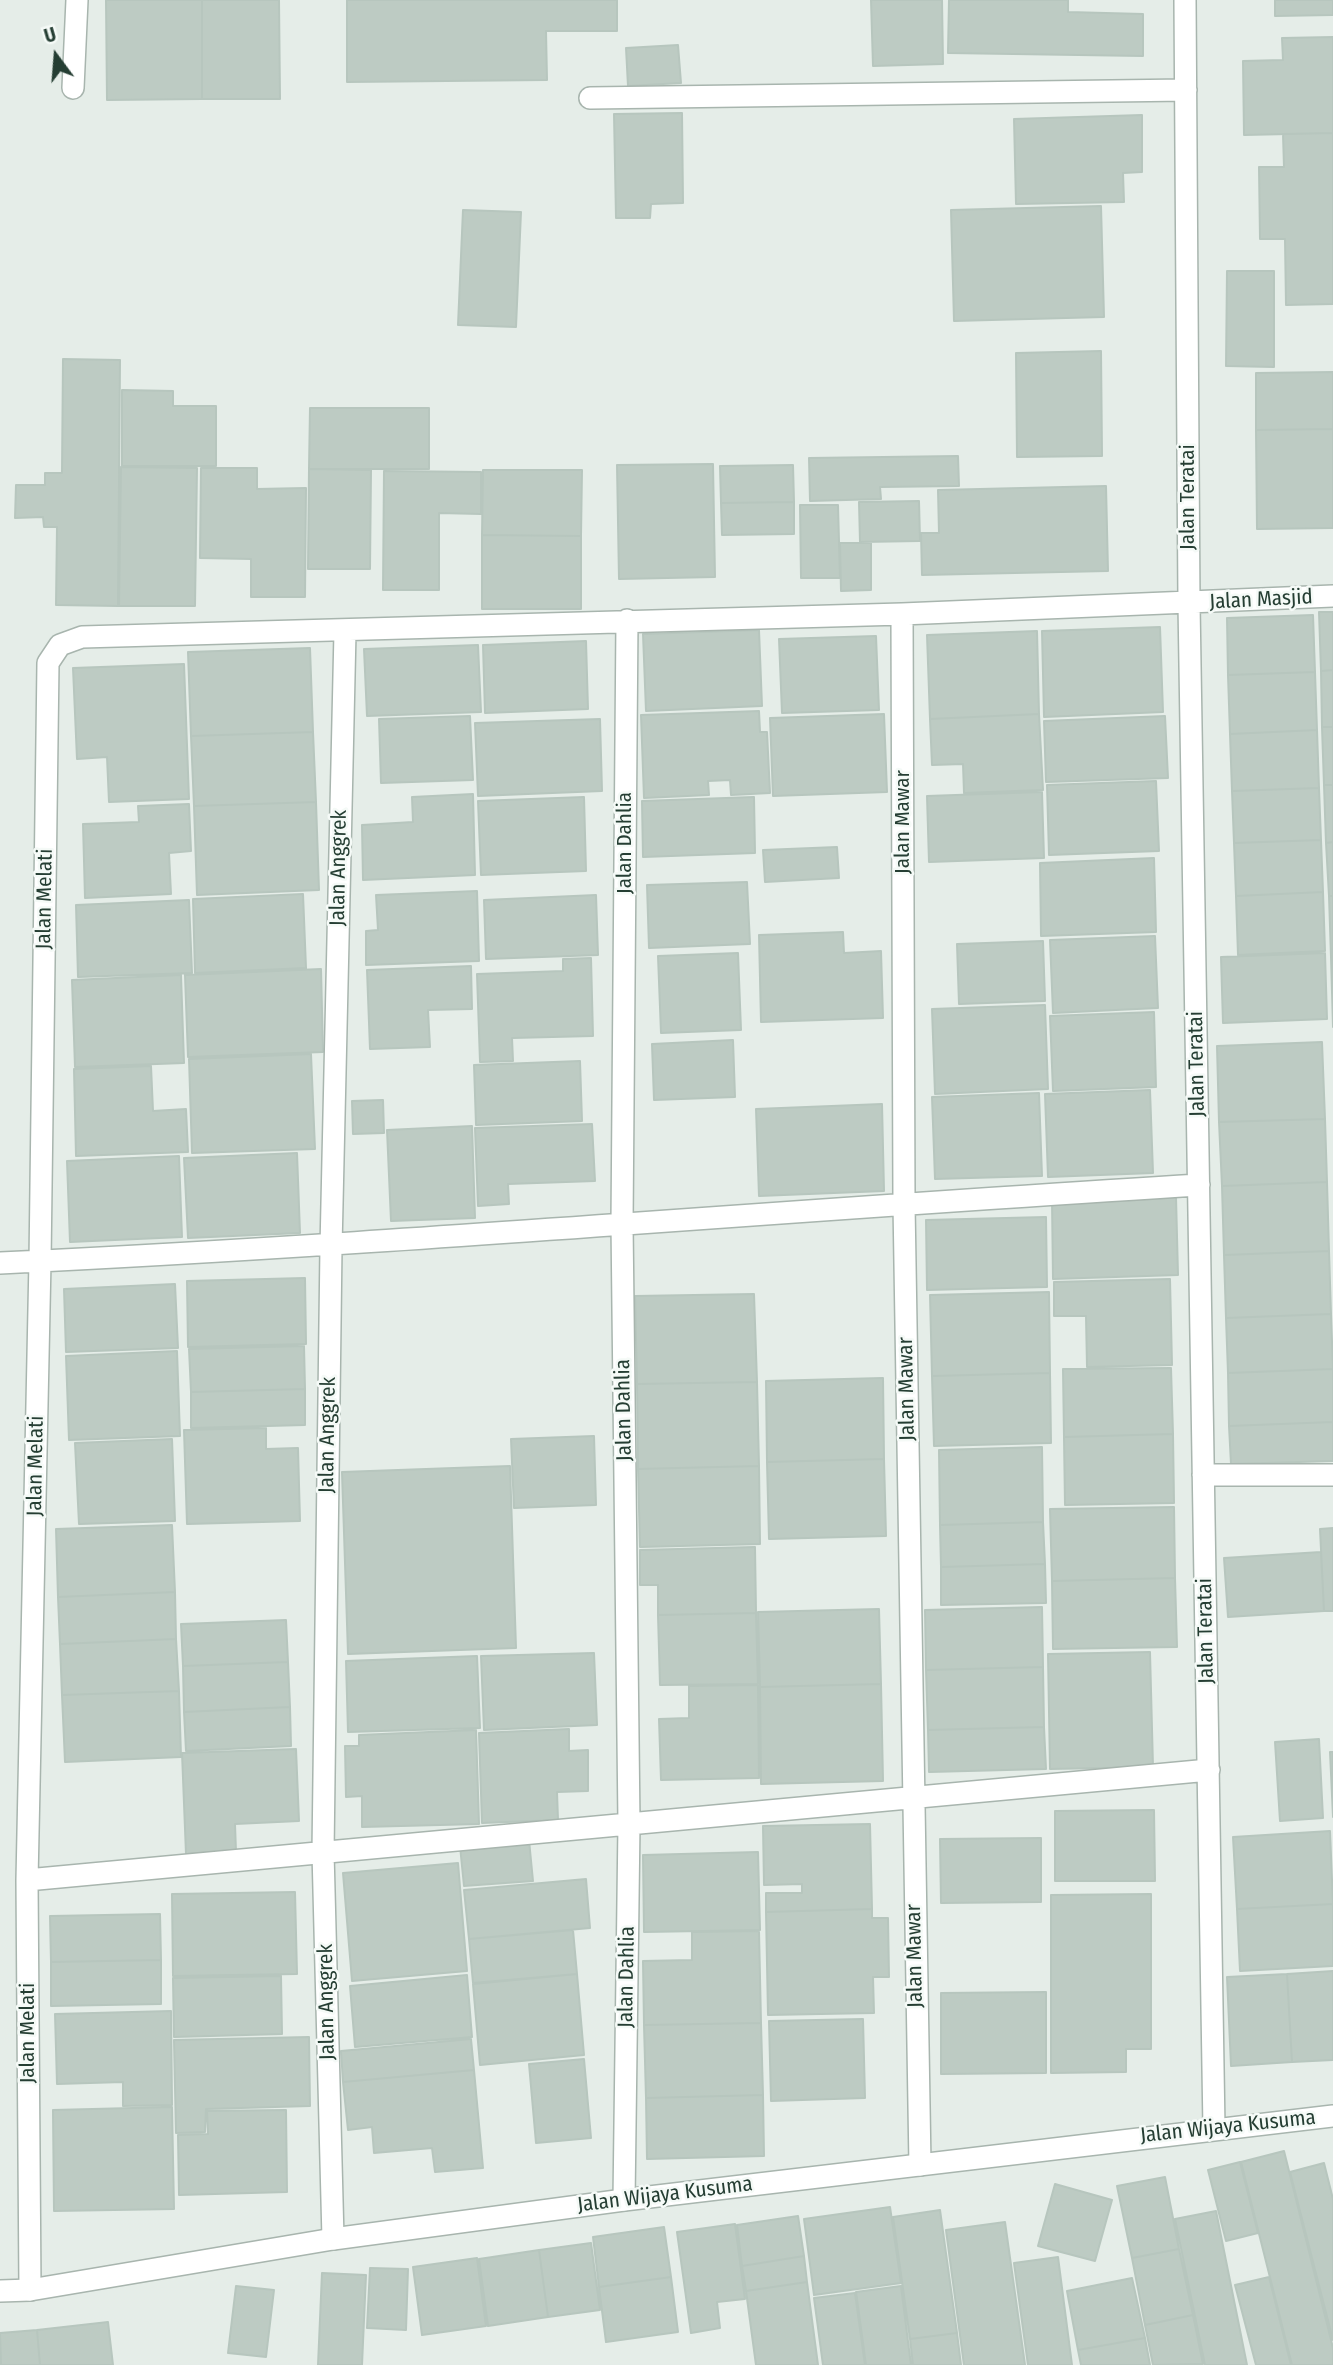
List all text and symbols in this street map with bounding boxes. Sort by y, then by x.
north arrow [21,21,91,91]
text: U [42,23,59,48]
street label: Jalan Teratai [1175,444,1201,550]
street label: Jalan Masjid [1209,585,1313,615]
street label: Jalan Mawar [890,770,916,874]
street label: Jalan Dahlia [612,792,638,894]
street label: Jalan Anggrek [325,810,353,926]
street label: Jalan Melati [32,848,58,950]
street label: Jalan Teratai [1183,1011,1211,1117]
street label: Jalan Mawar [893,1337,921,1441]
street label: Jalan Dahlia [611,1359,637,1461]
street label: Jalan Anggrek [314,1377,342,1493]
street label: Jalan Melati [23,1415,49,1517]
street label: Jalan Teratai [1192,1578,1220,1684]
street label: Jalan Mawar [901,1904,929,2008]
street label: Jalan Dahlia [614,1926,640,2028]
street label: Jalan Anggrek [313,1944,341,2060]
street label: Jalan Melati [15,1983,41,2083]
street label: Jalan Wijaya Kusuma [1139,2105,1317,2149]
street label: Jalan Wijaya Kusuma [576,2172,754,2218]

